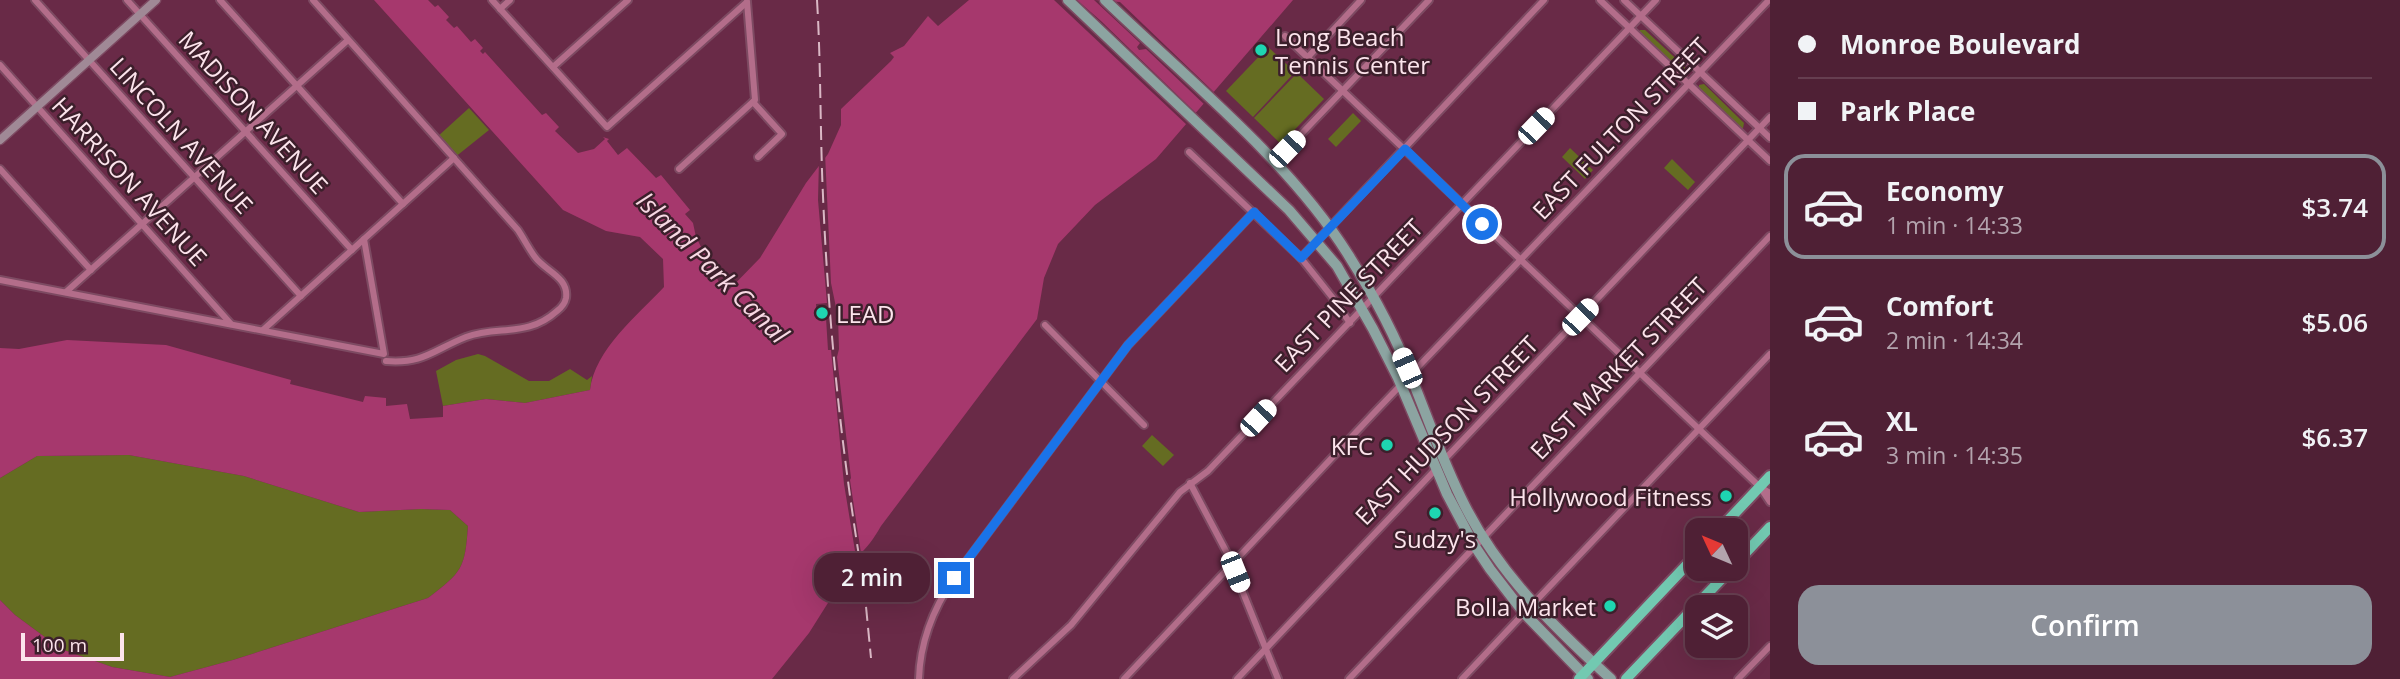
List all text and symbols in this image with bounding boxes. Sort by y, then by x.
place label: Long Beach Tennis Center [1275,20,1430,81]
street label: MADISON AVENUE [172,23,336,201]
text: Monroe Boulevard [1840,26,2080,62]
street label: EAST FULTON STREET [1524,30,1716,226]
marker: Long Beach Tennis Center [1253,42,1269,58]
street label: LINCOLN AVENUE [103,50,261,220]
street label: HARRISON AVENUE [45,89,215,273]
text: Park Place [1840,93,1975,129]
car [1514,104,1559,148]
car [1265,127,1310,171]
text: Economy [1886,173,2004,209]
icon: car [1802,175,1865,238]
water label: Island Park Canal [629,183,798,352]
text: $3.74 [2301,189,2368,225]
route start [1466,208,1498,240]
text: 1 min · 14:33 [1886,209,2023,241]
street label: EAST PINE STREET [1266,211,1430,379]
street label: EAST MARKET STREET [1522,270,1714,466]
text: Comfort [1886,288,1993,324]
icon: car [1802,290,1865,353]
car [1558,295,1603,339]
place label: LEAD [836,297,894,330]
text: $5.06 [2301,304,2368,340]
marker: LEAD [814,305,830,321]
text: 2 min · 14:34 [1886,324,2023,356]
street label: EAST HUDSON STREET [1347,328,1545,532]
car [1389,345,1426,391]
car [1236,395,1281,441]
text: XL [1886,403,1918,439]
icon: car [1802,405,1865,468]
text: $6.37 [2301,419,2368,455]
place label: KFC [1331,429,1373,462]
marker: KFC [1379,437,1395,453]
text: 3 min · 14:35 [1886,439,2023,471]
place label: Hollywood Fitness [1509,480,1712,513]
marker: Hollywood Fitness [1718,488,1734,504]
marker: Sudzy's [1427,505,1443,521]
north arrow [1685,518,1748,581]
map controls [1685,518,1748,658]
place label: Sudzy's [1394,522,1476,555]
car [1218,549,1253,595]
callout: 2 min [814,554,930,602]
text: 2 min [841,561,903,593]
route end [938,562,970,594]
button: Confirm [1798,585,2372,665]
place label: Bolla Market [1455,590,1596,623]
button: layers [1685,595,1748,658]
marker: Bolla Market [1602,598,1618,614]
scale bar [21,630,124,662]
text: 100 m [32,632,87,658]

